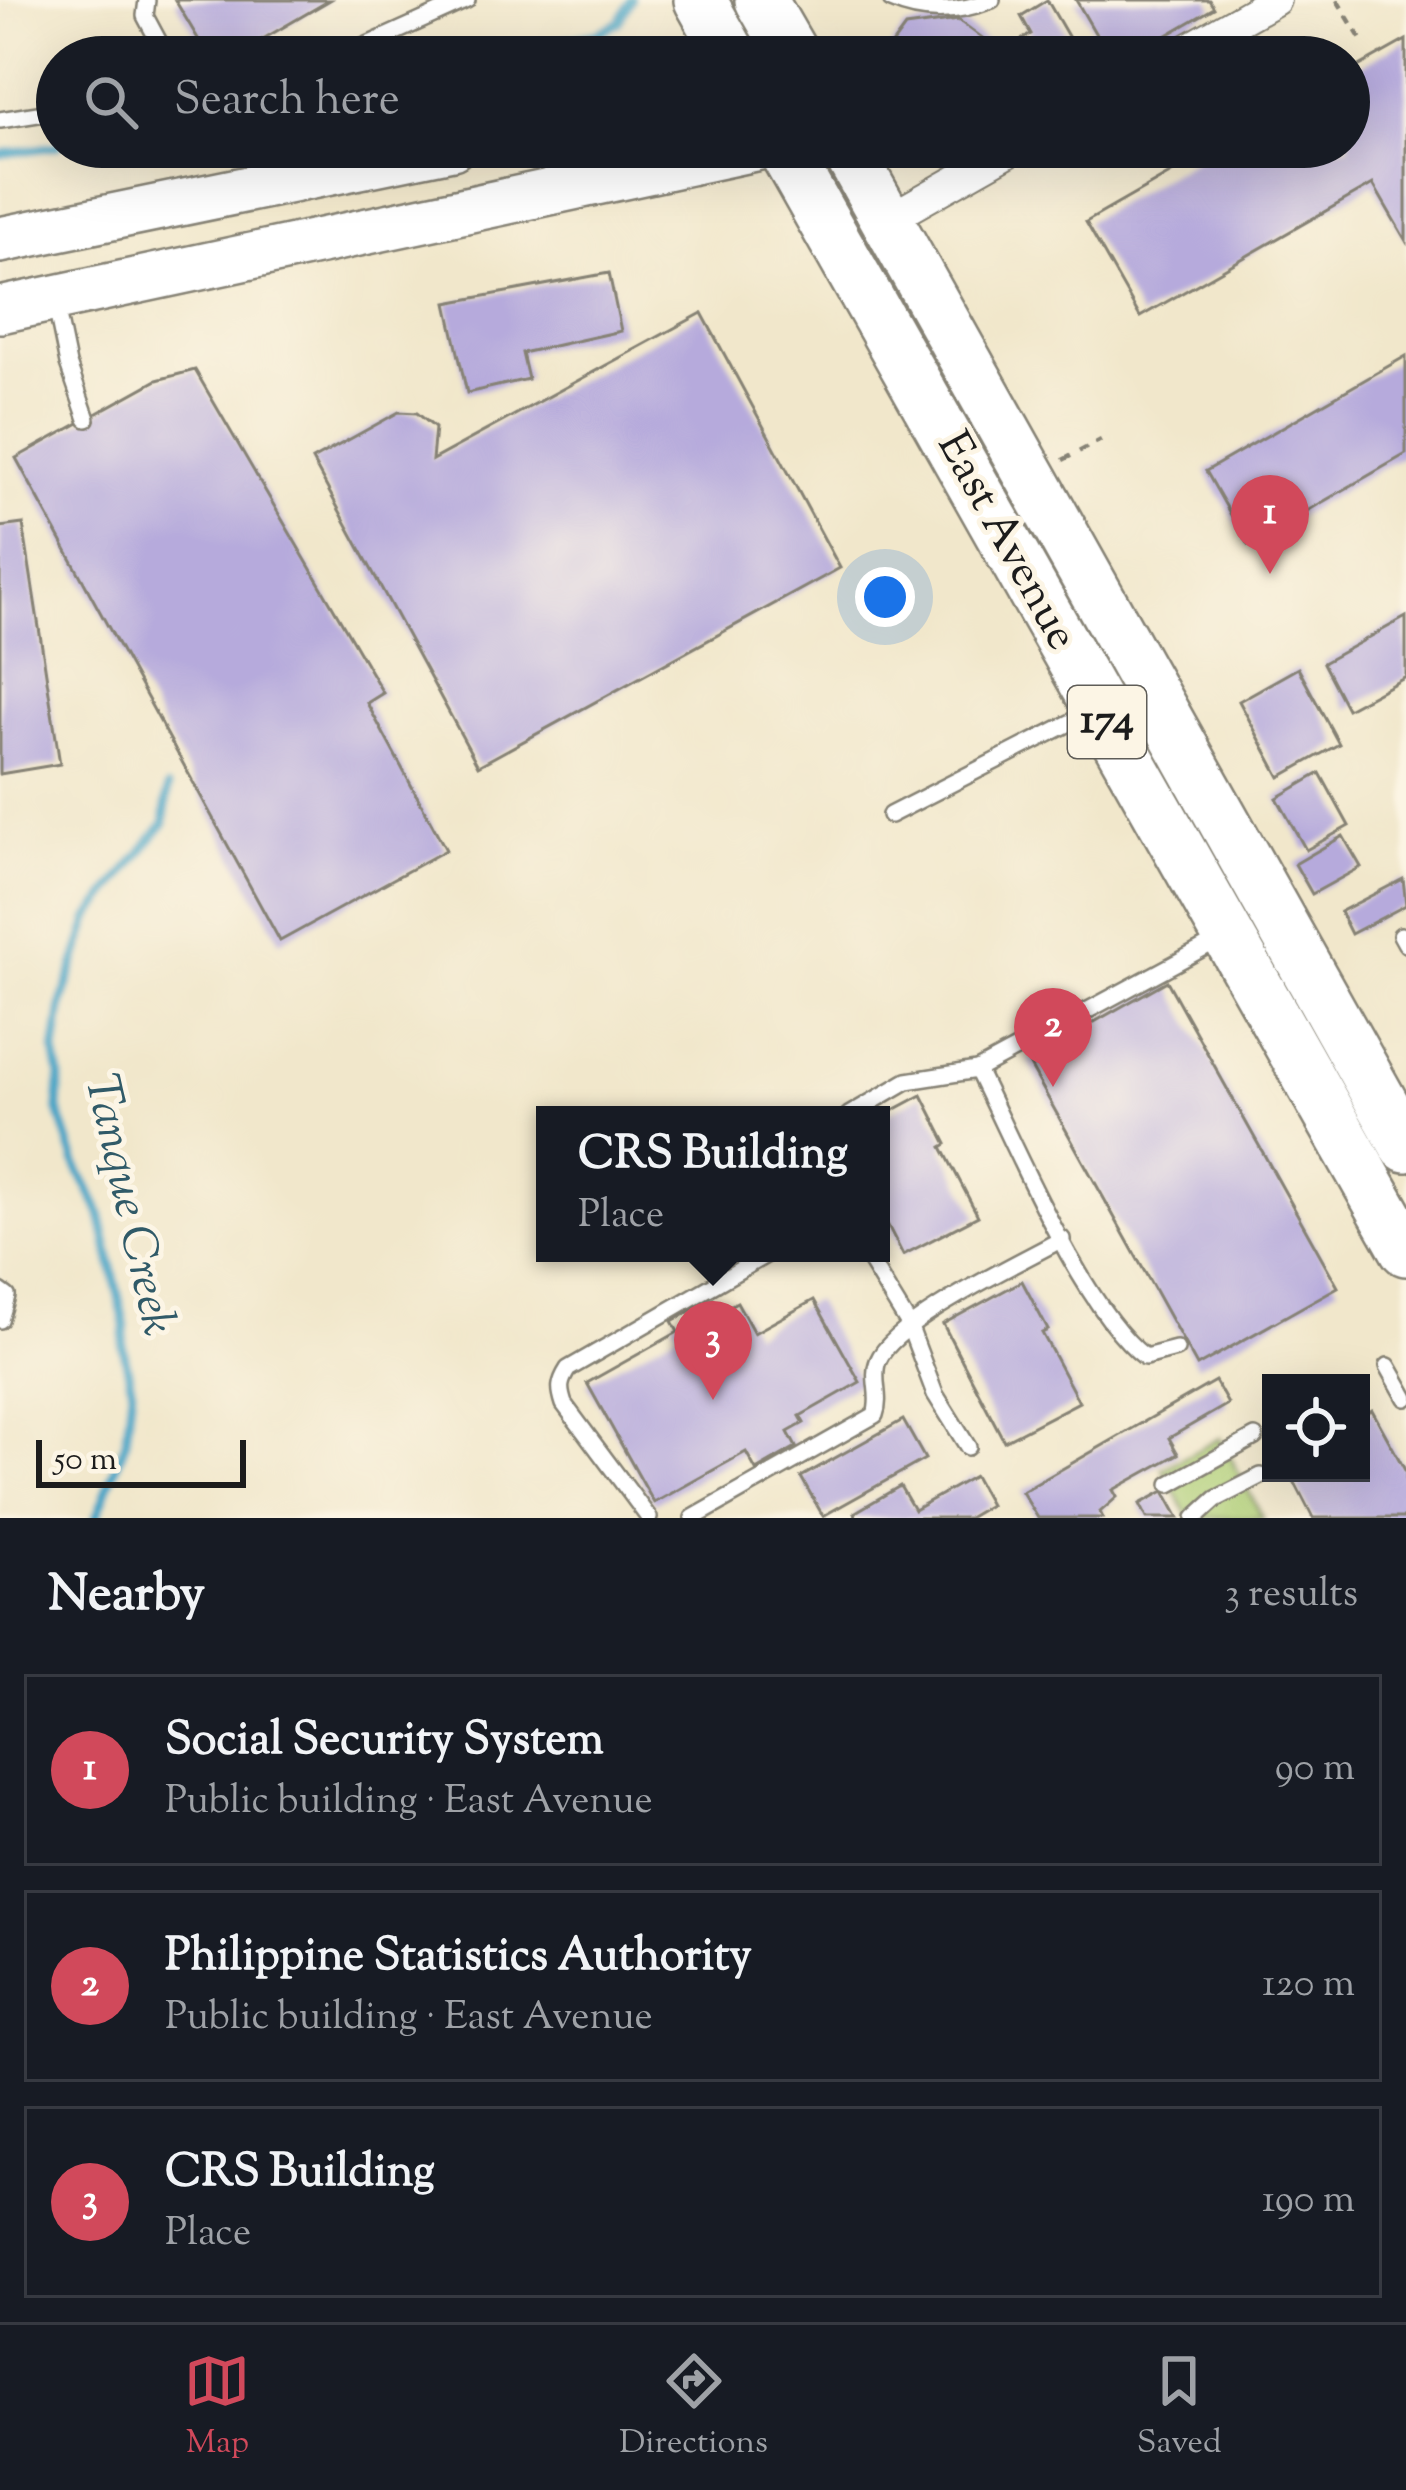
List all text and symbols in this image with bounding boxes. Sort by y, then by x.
search box [36,36,1370,168]
icon: search [78,69,144,135]
text: Search here [174,70,400,135]
street label: East Avenue [918,421,1092,663]
pin: 1 [1231,475,1309,574]
your location [855,567,915,627]
road number: 174 [1068,686,1146,758]
pin: 2 [1014,988,1092,1087]
water label: Tanque Creek [63,1068,191,1342]
popup [536,1106,890,1262]
text: CRS Building [578,1124,848,1189]
text: Place [578,1189,664,1245]
pin: 3 [674,1301,752,1400]
map controls [1262,1374,1370,1482]
button: locate [1262,1374,1370,1482]
scale bar [36,1434,246,1487]
text: 50 m [54,1437,117,1485]
text: Nearby [48,1560,205,1633]
text: 3 results [1224,1568,1358,1624]
text: Social Security System [165,1710,604,1775]
text: 1 [83,1742,97,1798]
text: 90 m [1275,1742,1355,1798]
text: Public building · East Avenue [165,1775,653,1831]
text: Philippine Statistics Authority [165,1926,752,1991]
text: 2 [81,1958,99,2014]
text: 120 m [1262,1958,1355,2014]
text: Public building · East Avenue [165,1991,653,2047]
text: CRS Building [165,2142,435,2207]
text: 3 [82,2174,98,2230]
text: 190 m [1262,2174,1355,2230]
text: Place [165,2207,251,2263]
tab: Map [184,2348,250,2468]
tab: Directions [619,2348,768,2468]
tab: Saved [1137,2348,1222,2468]

